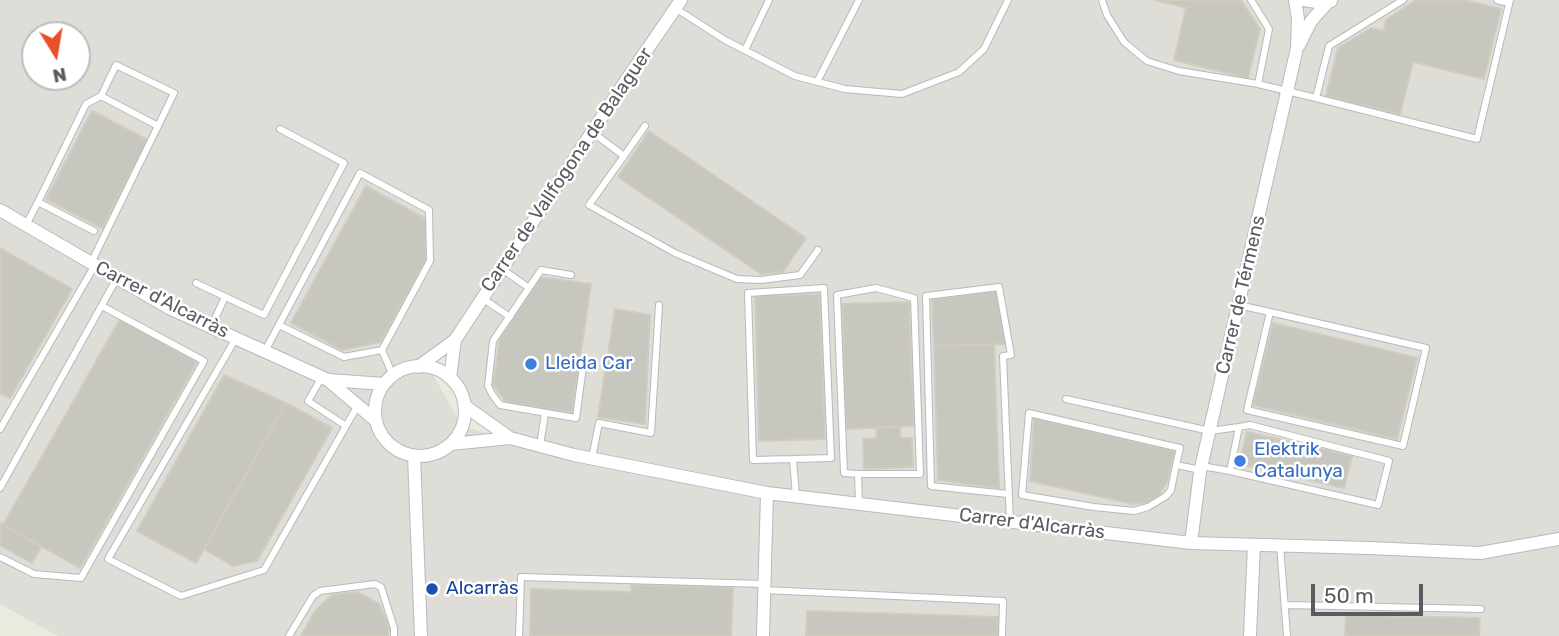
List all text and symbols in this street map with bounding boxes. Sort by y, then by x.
north arrow [21,21,91,91]
street label: Carrer de Vallfogona de Balaguer [476,43,658,297]
text: N [51,63,69,88]
street label: Carrer de Térmens [1212,213,1270,377]
street label: Carrer d'Alcarràs [91,257,233,343]
place label: Lleida Car [545,353,632,375]
marker: Lleida Car [523,356,539,372]
place label: Elektrik Catalunya [1254,439,1343,483]
marker: Elektrik Catalunya [1232,453,1248,469]
street label: Carrer d'Alcarràs [958,504,1106,544]
scale bar [1314,570,1426,614]
place label: Alcarràs [446,578,519,600]
marker: Alcarràs [424,581,440,597]
text: 50 m [1324,583,1374,608]

